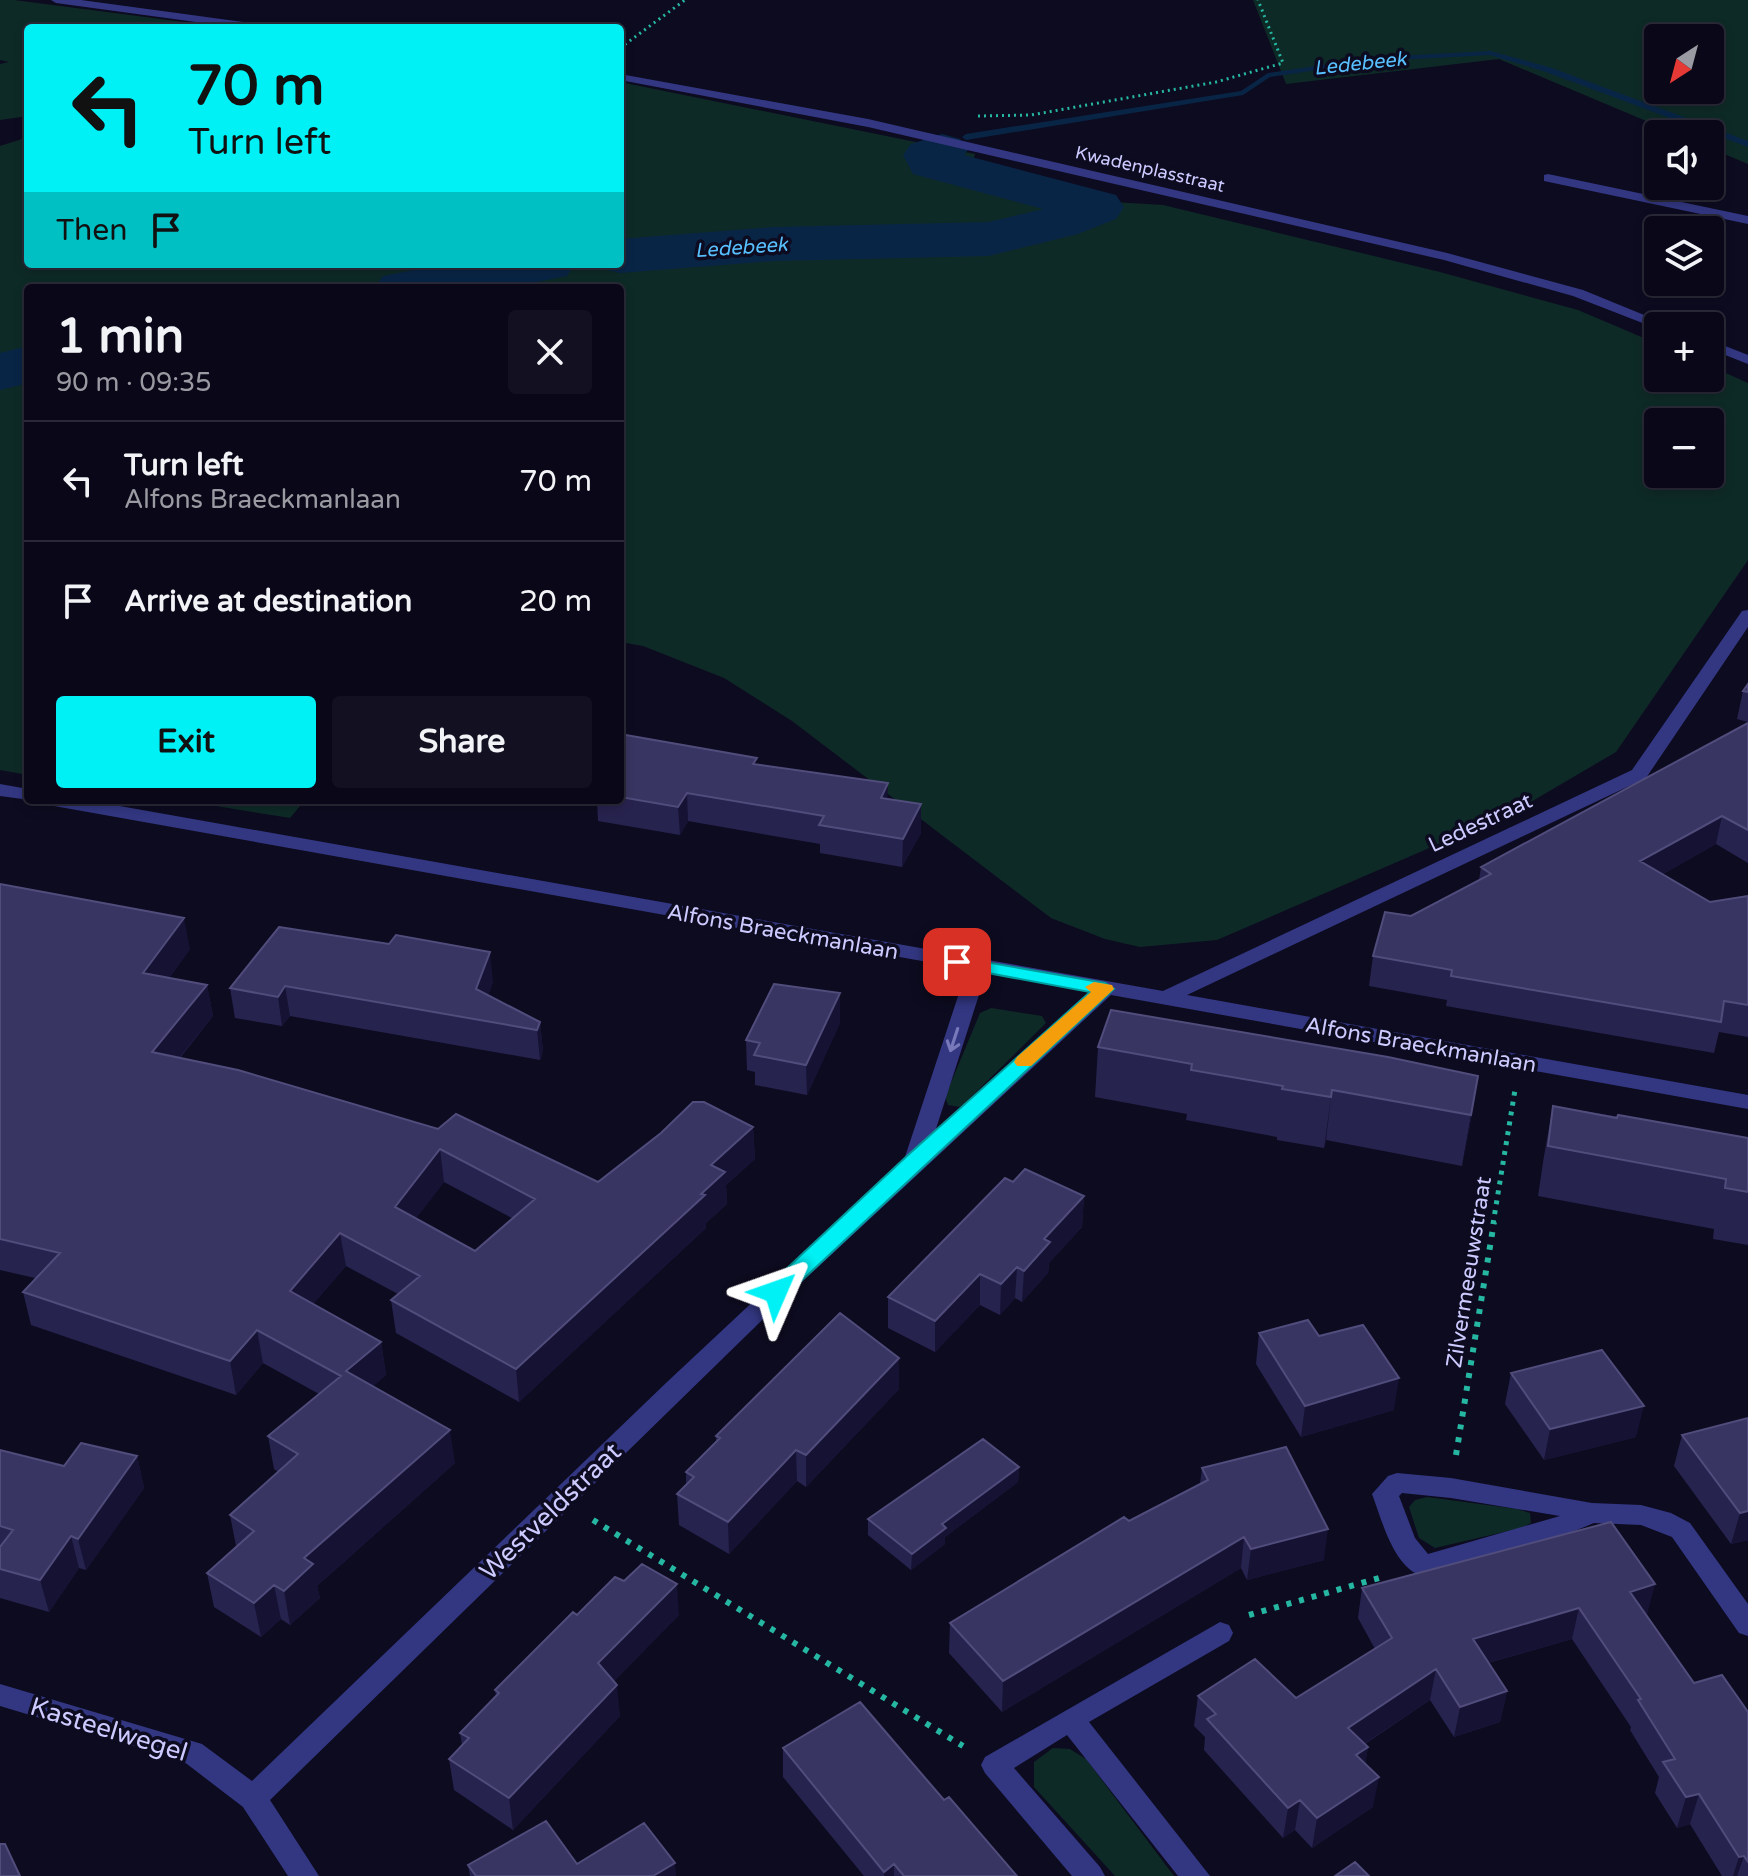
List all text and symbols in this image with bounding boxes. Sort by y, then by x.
north arrow [1644,24,1724,104]
map controls [1644,24,1724,488]
water label: Ledebeek [1313,47,1410,81]
text: 70 m [188,53,324,120]
icon: left [56,56,160,160]
button: sound [1644,120,1724,200]
text: Turn left [188,121,331,164]
street label: Kwadenplasstraat [1073,141,1227,197]
icon: arrive [144,208,188,252]
text: Then [56,212,128,249]
button: layers [1644,216,1724,296]
water label: Ledebeek [694,233,790,263]
text: 1 min [56,308,184,366]
button: close [508,310,592,394]
button: + [1644,312,1724,392]
text: 90 m · 09:35 [56,367,212,398]
button: − [1644,408,1724,488]
text: Turn left [124,447,243,484]
icon: left [56,459,100,503]
text: 70 m [519,463,592,500]
text: Alfons Braeckmanlaan [124,484,401,515]
icon: arrive [56,579,100,623]
text: Arrive at destination [124,583,412,620]
text: 20 m [519,583,592,620]
button: Exit [56,696,316,788]
button: Share [332,696,592,788]
street label: Ledestraat [1424,788,1537,858]
street label: Alfons Braeckmanlaan [665,899,900,965]
pin [923,928,991,996]
icon: arrive [935,940,979,984]
street label: Alfons Braeckmanlaan [1303,1012,1538,1078]
one-way arrow [945,1028,960,1053]
street label: Zilvermeeuwstraat [1441,1175,1497,1370]
position arrow [734,1250,818,1334]
street label: Westveldstraat [473,1436,627,1587]
street label: Kasteelwegel [26,1691,191,1768]

